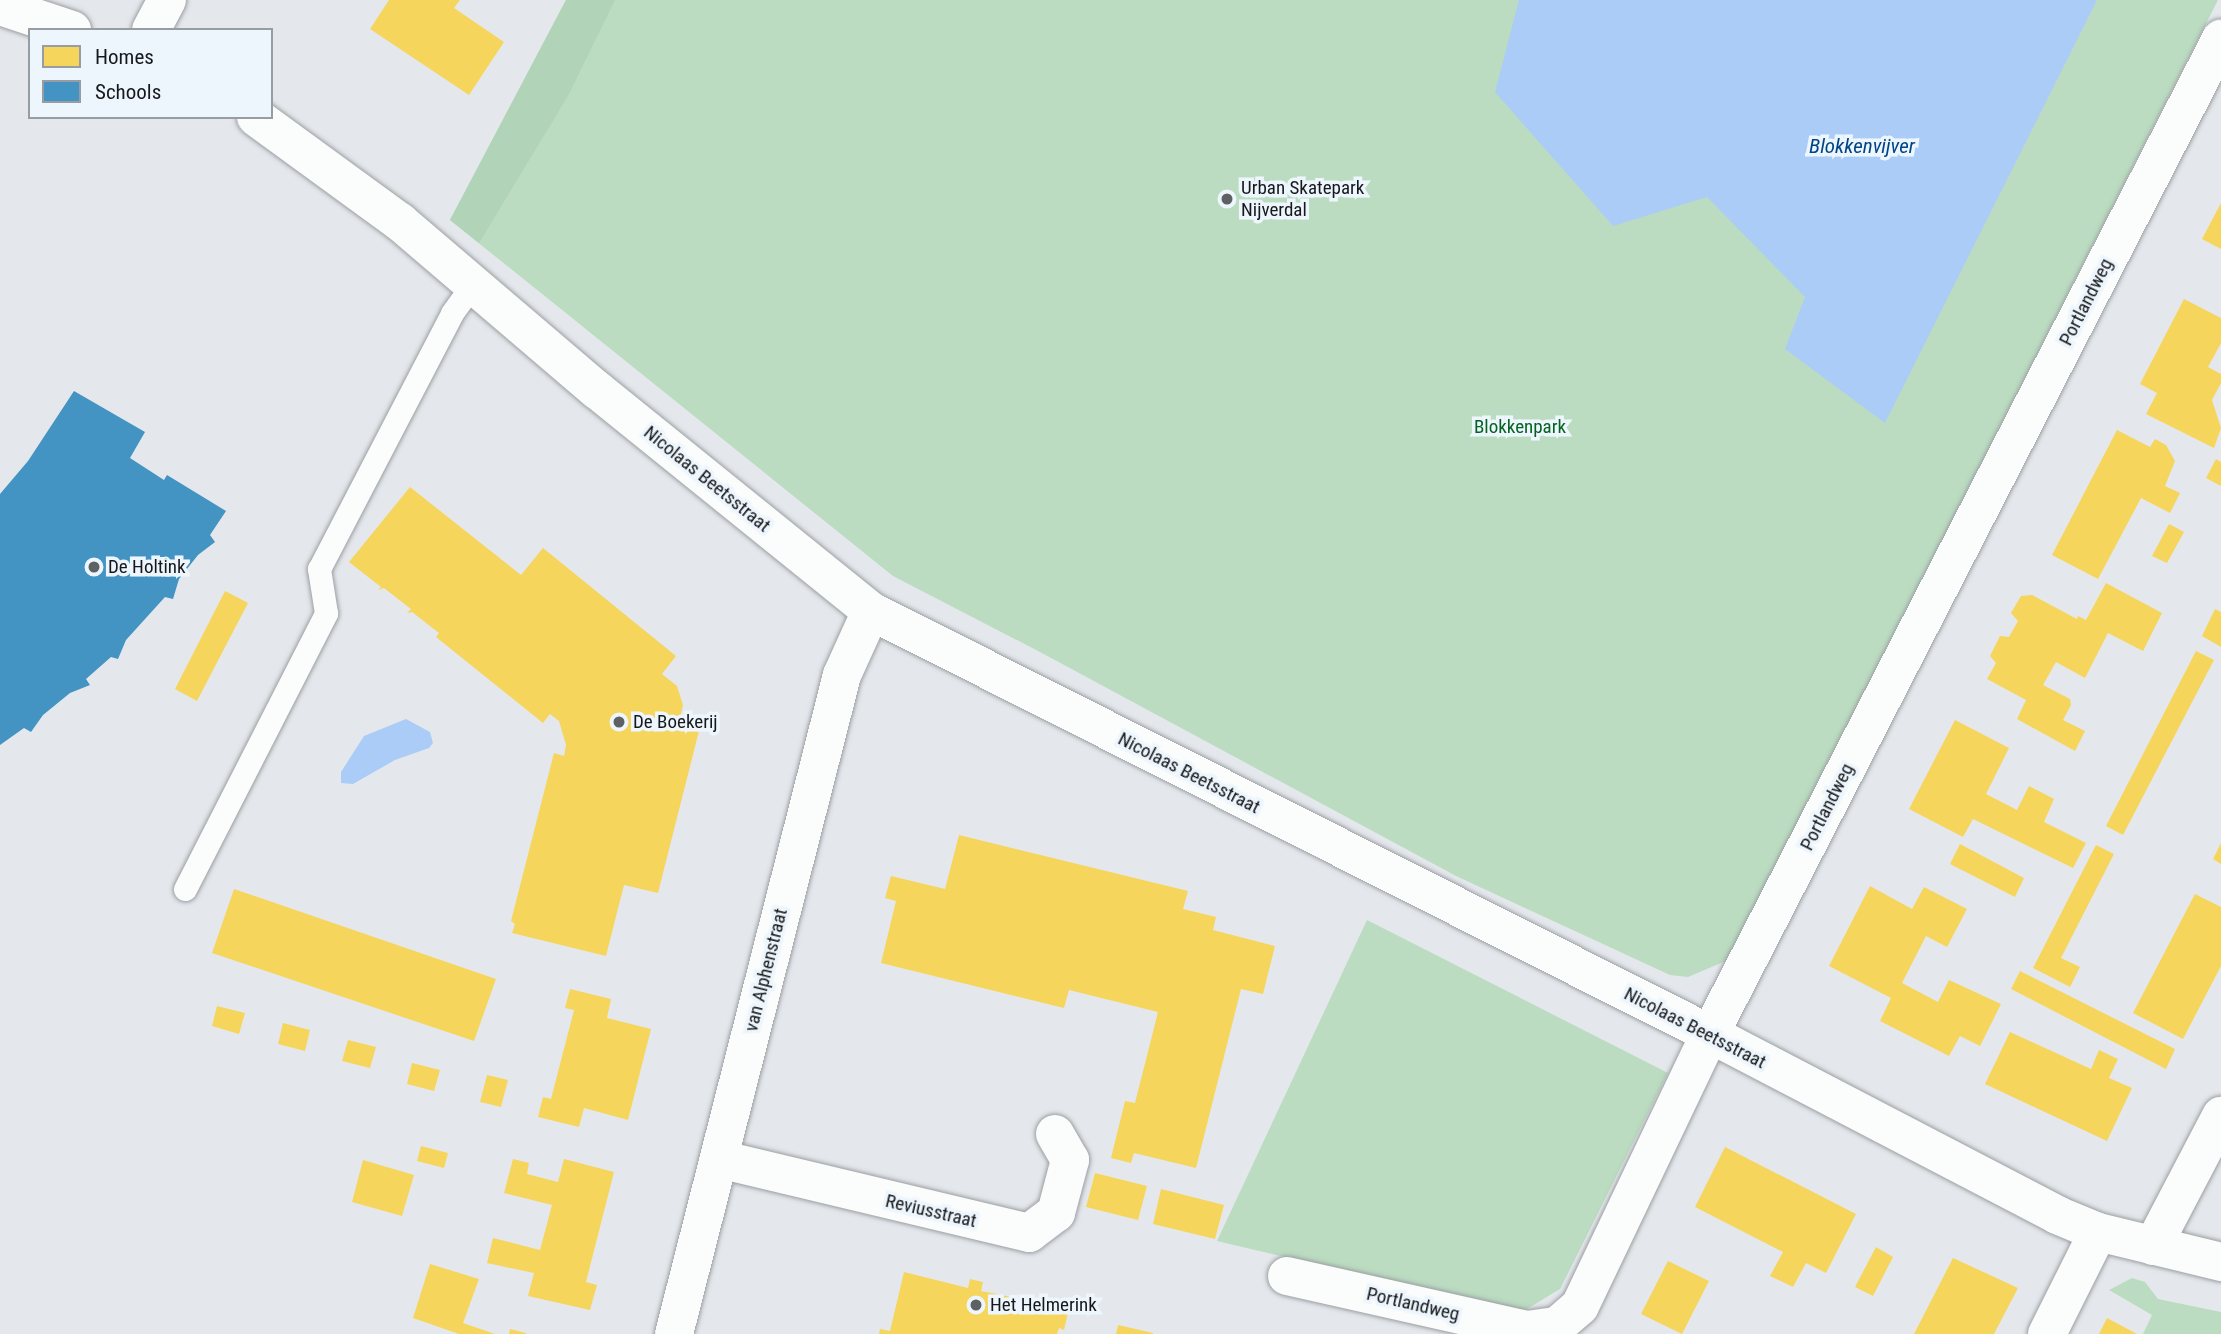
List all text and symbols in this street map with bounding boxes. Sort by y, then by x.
legend [28,28,273,119]
text: Homes [95,45,154,69]
text: Schools [95,80,161,104]
water label: Blokkenvijver [1809,133,1915,159]
place label: Urban Skatepark Nijverdal [1241,177,1364,221]
marker: Urban Skatepark Nijverdal [1219,191,1235,207]
street label: Portlandweg [2054,255,2118,349]
park label: Blokkenpark [1474,416,1566,438]
street label: Nicolaas Beetsstraat [639,421,775,537]
place label: De Holtink [108,556,186,578]
marker: De Holtink [86,559,102,575]
place label: De Boekerij [633,711,718,733]
marker: De Boekerij [611,714,627,730]
street label: Nicolaas Beetsstraat [1114,727,1264,819]
street label: Portlandweg [1795,760,1859,854]
street label: van Alphenstraat [740,906,792,1034]
street label: Nicolaas Beetsstraat [1620,982,1770,1074]
street label: Reviusstraat [883,1189,979,1233]
street label: Portlandweg [1364,1282,1462,1326]
place label: Het Helmerink [990,1294,1097,1316]
marker: Het Helmerink [968,1297,984,1313]

